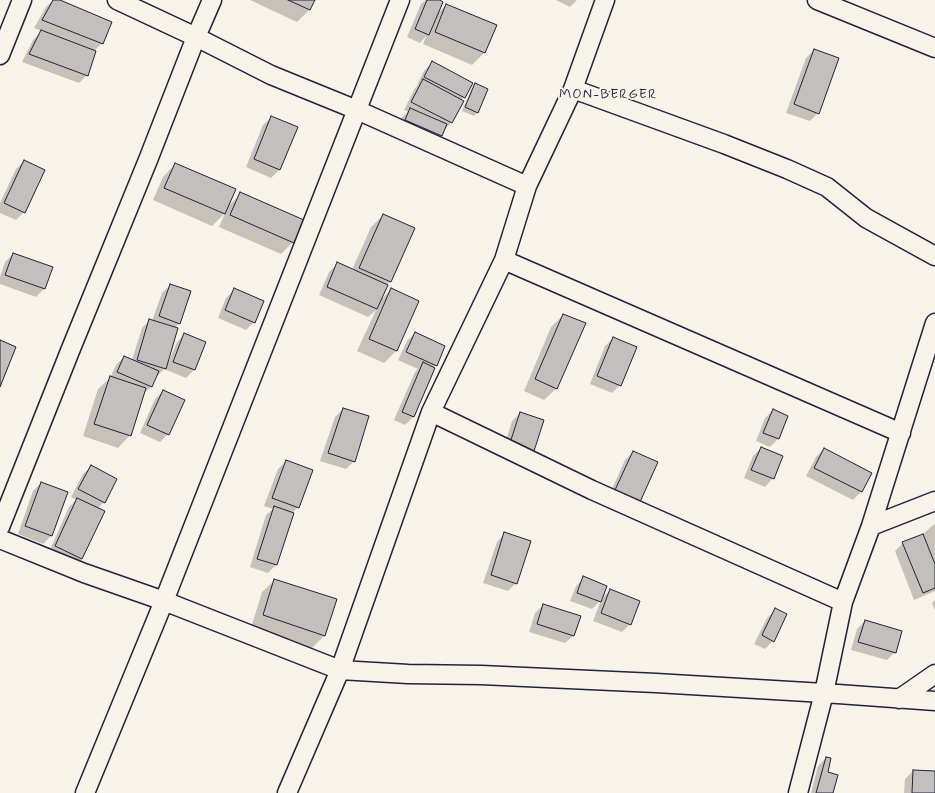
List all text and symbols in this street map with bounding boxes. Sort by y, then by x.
district label: MON-BERGER [558,87,658,103]

